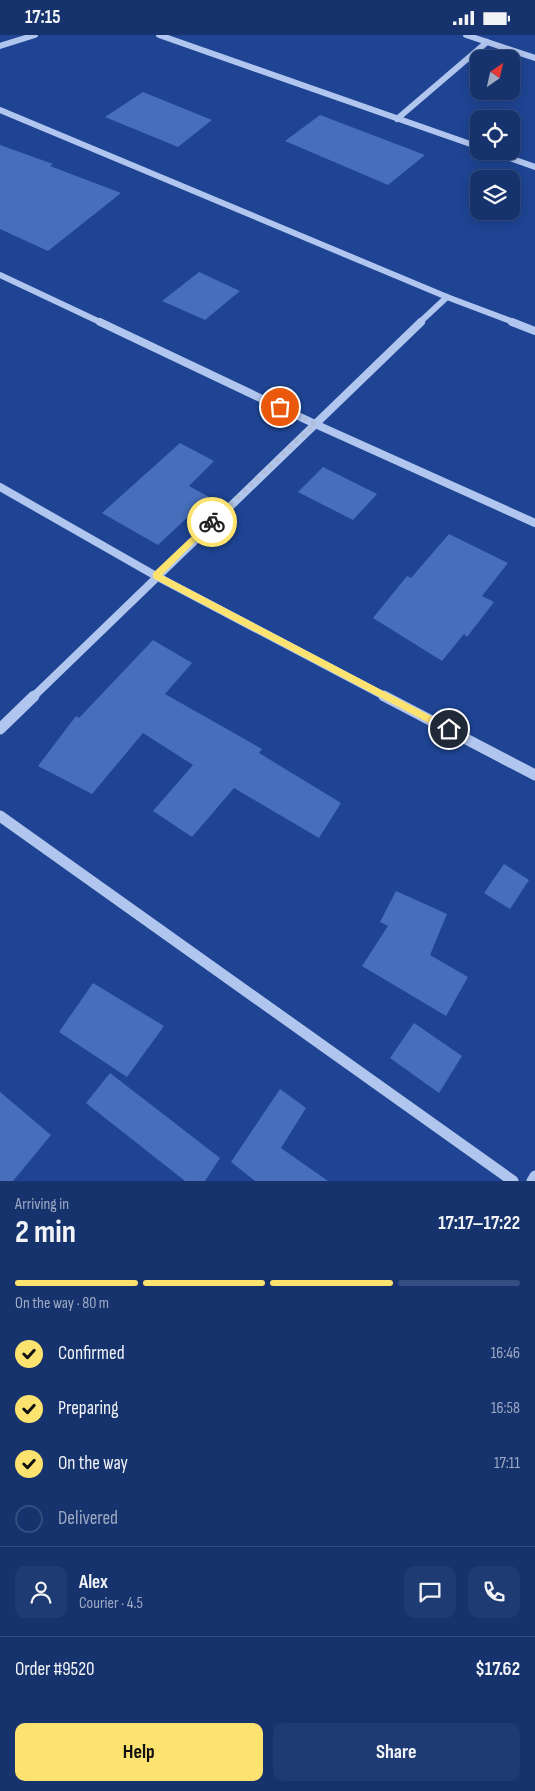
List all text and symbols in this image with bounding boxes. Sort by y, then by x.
text: 17:15 [25,6,61,29]
north arrow [470,50,520,100]
map controls [470,50,520,220]
button: locate [470,110,520,160]
button: layers [470,170,520,220]
pin [259,386,301,428]
icon: bag [266,393,294,421]
courier [187,497,237,547]
icon: bike [198,508,226,536]
pin [428,708,470,750]
icon: home [435,715,463,743]
text: Arriving in [15,1195,69,1214]
text: 17:17–17:22 [438,1212,520,1235]
text: 2 min [15,1213,76,1252]
text: On the way · 80 m [15,1294,109,1313]
icon: check [15,1340,43,1368]
text: Confirmed [58,1342,125,1365]
text: 16:46 [491,1344,520,1363]
icon: check [15,1395,43,1423]
text: Preparing [58,1397,119,1420]
text: 16:58 [491,1399,520,1418]
icon: check [15,1450,43,1478]
text: On the way [58,1452,128,1475]
text: 17:11 [494,1454,520,1473]
text: Delivered [58,1507,118,1530]
button: person [15,1566,67,1618]
button: chat [404,1566,456,1618]
button: phone [468,1566,520,1618]
text: Alex [79,1571,108,1594]
text: Courier · 4.5 [79,1594,143,1613]
text: Order #9520 [15,1658,95,1681]
text: $17.62 [475,1658,520,1681]
button: Help [15,1723,263,1781]
button: Share [273,1723,520,1781]

